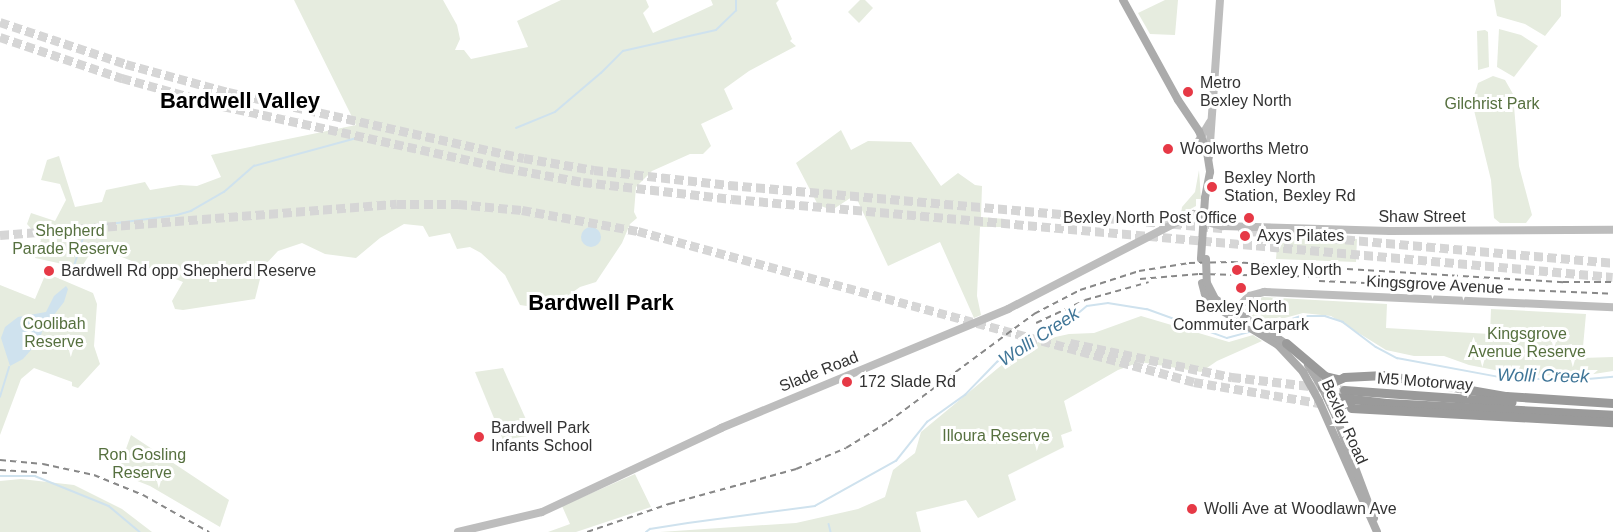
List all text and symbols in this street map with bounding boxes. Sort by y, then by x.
place label: Metro Bexley North [1200,73,1292,111]
marker: Metro Bexley North [1181,85,1195,99]
district label: Bardwell Valley [160,88,320,114]
park label: Gilchrist Park [1444,94,1540,114]
place label: Woolworths Metro [1180,139,1309,159]
marker: Woolworths Metro [1161,142,1175,156]
place label: Bexley North Station, Bexley Rd [1224,168,1356,206]
marker: Bexley North Station, Bexley Rd [1205,180,1219,194]
street label: Shaw Street [1378,207,1466,227]
place label: Bexley North Post Office [1063,208,1237,228]
marker: Bexley North Post Office [1242,211,1256,225]
park label: Shepherd Parade Reserve [12,221,128,259]
place label: Axys Pilates [1257,226,1344,246]
marker: Axys Pilates [1238,229,1252,243]
place label: Bexley North [1250,260,1342,280]
place label: Bardwell Rd opp Shepherd Reserve [61,261,316,281]
marker: Bexley North [1228,261,1246,279]
marker: Bardwell Rd opp Shepherd Reserve [42,264,56,278]
street label: Kingsgrove Avenue [1365,272,1505,298]
marker: Bexley North Commuter Carpark [1234,281,1248,295]
district label: Bardwell Park [528,290,674,316]
place label: Bexley North Commuter Carpark [1173,297,1309,335]
water label: Wolli Creek [995,303,1083,371]
park label: Coolibah Reserve [22,314,86,352]
park label: Kingsgrove Avenue Reserve [1468,324,1586,362]
street label: Slade Road [777,347,861,397]
water label: Wolli Creek [1497,364,1589,388]
street label: M5 Motorway [1376,369,1474,395]
place label: 172 Slade Rd [859,372,956,392]
marker: 172 Slade Rd [840,375,854,389]
street label: Bexley Road [1317,377,1371,467]
place label: Bardwell Park Infants School [491,418,592,456]
park label: Illoura Reserve [942,426,1050,446]
marker: Bardwell Park Infants School [472,430,486,444]
park label: Ron Gosling Reserve [98,445,186,483]
place label: Wolli Ave at Woodlawn Ave [1204,499,1398,519]
marker: Wolli Ave at Woodlawn Ave [1185,502,1199,516]

